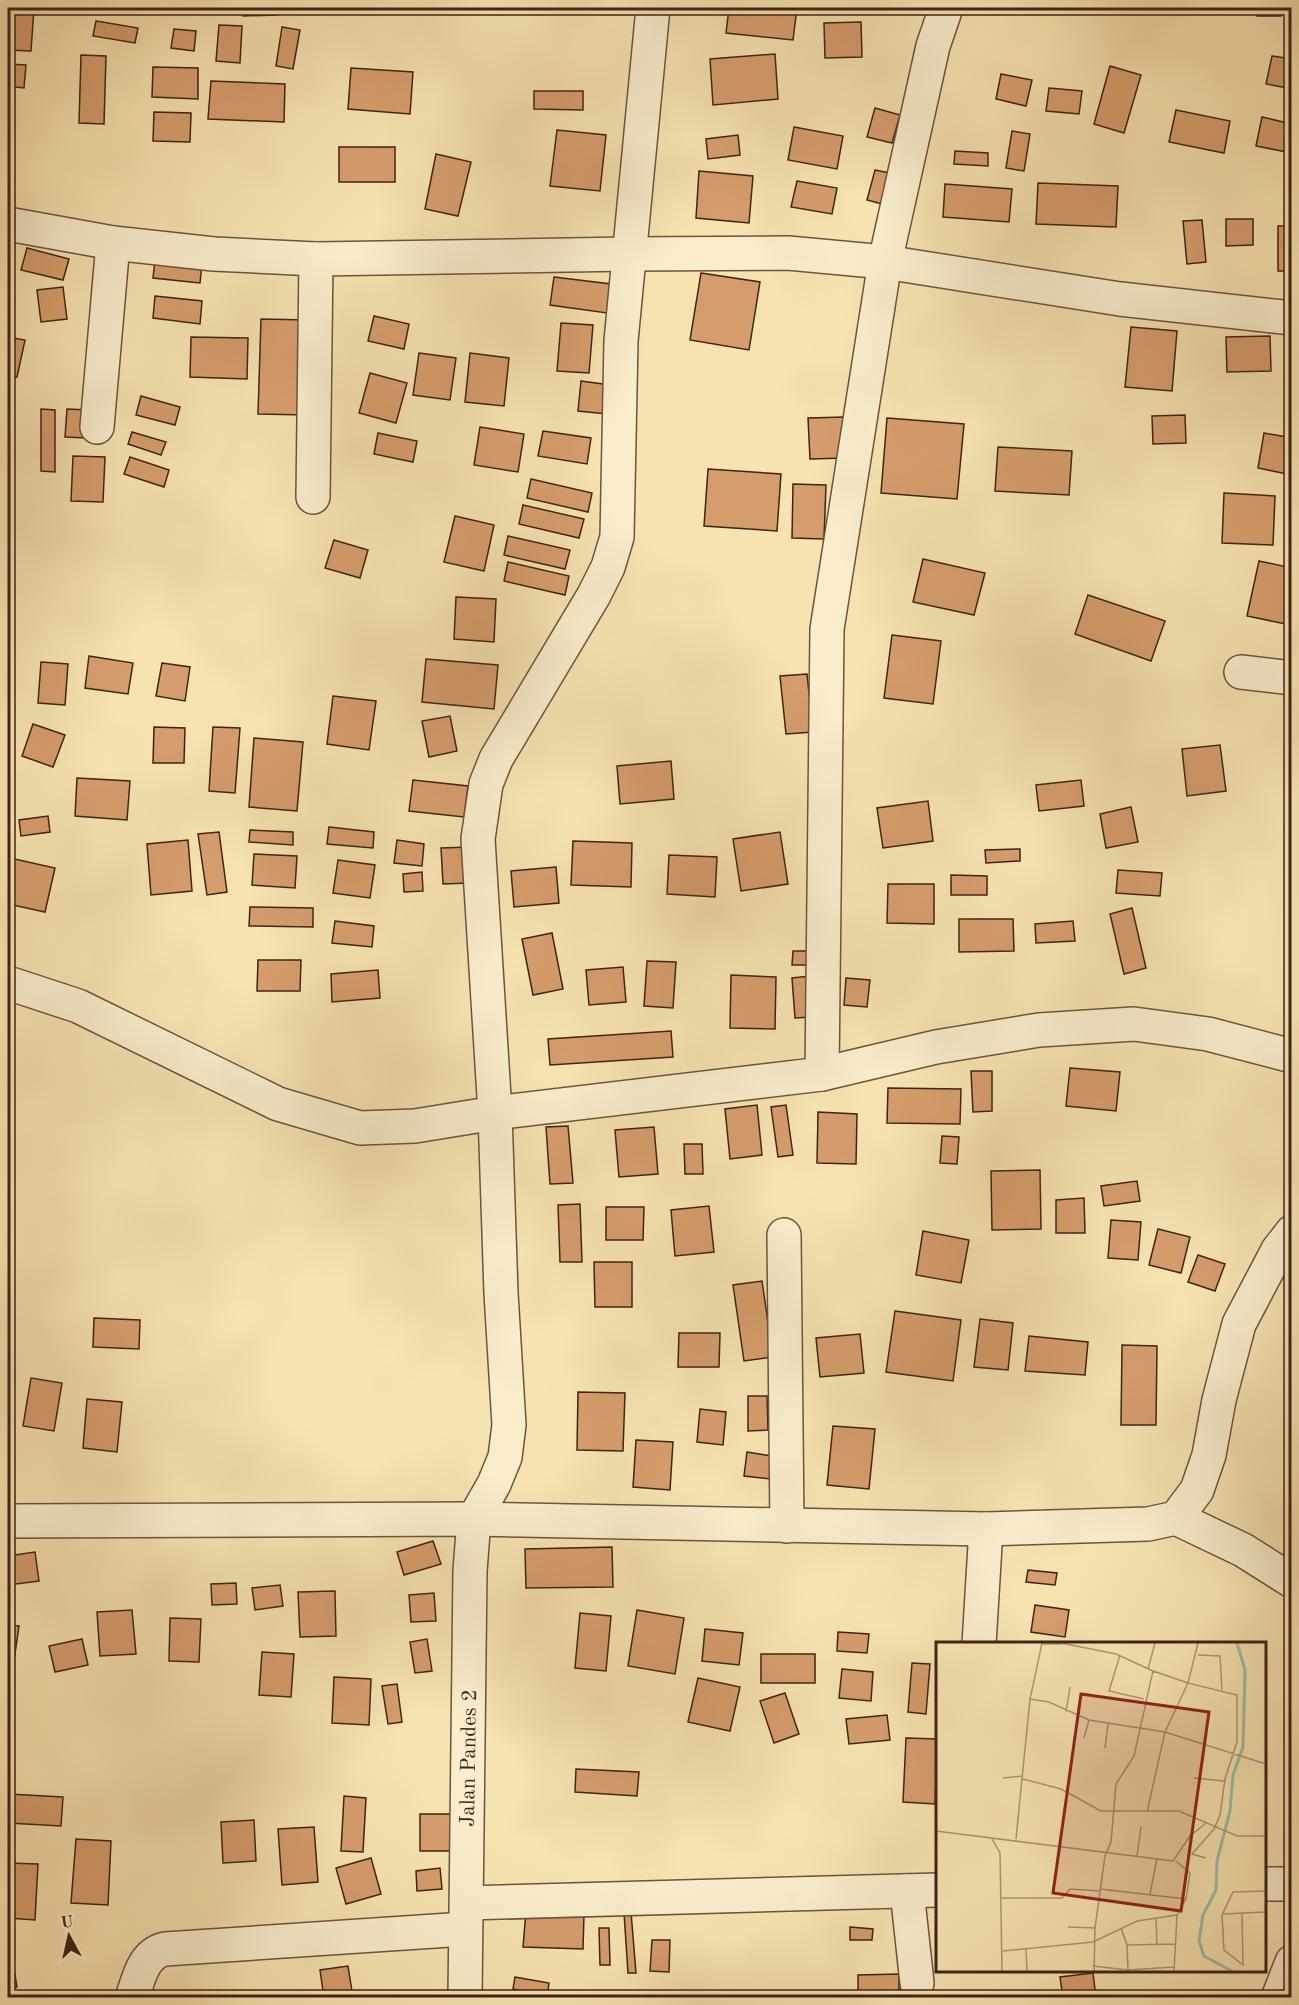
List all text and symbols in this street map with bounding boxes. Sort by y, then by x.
inset map [936,1642,1266,1972]
street label: Jalan Pandes 2 [458,1689,481,1827]
north arrow [39,1906,99,1966]
text: U [60,1914,75,1932]

